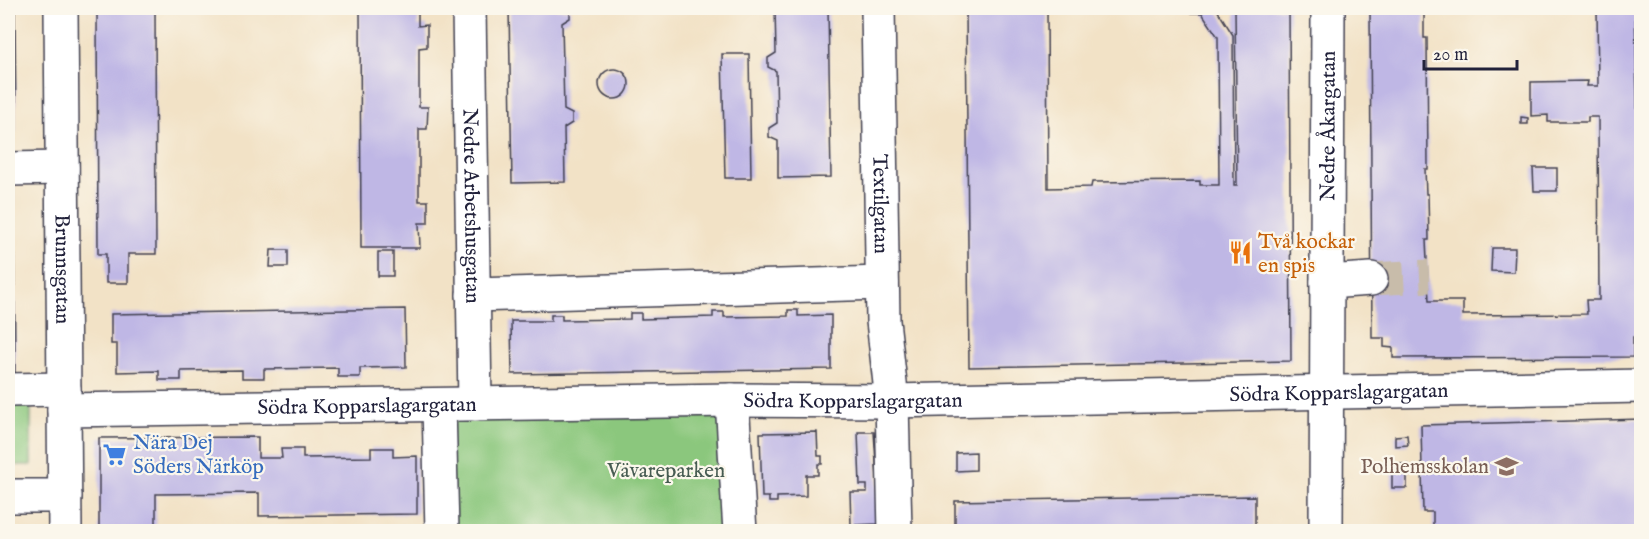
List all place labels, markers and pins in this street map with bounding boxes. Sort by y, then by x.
place label: Två kockar en spis [1258,229,1355,280]
restaurant icon: Två kockar en spis [1227,240,1253,266]
place label: Nära Dej Söders Närköp [133,430,264,481]
supermarket icon: Nära Dej Söders Närköp [102,441,128,467]
school or university icon: Polhemsskolan [1494,453,1520,479]
place label: Polhemsskolan [1360,454,1489,481]

